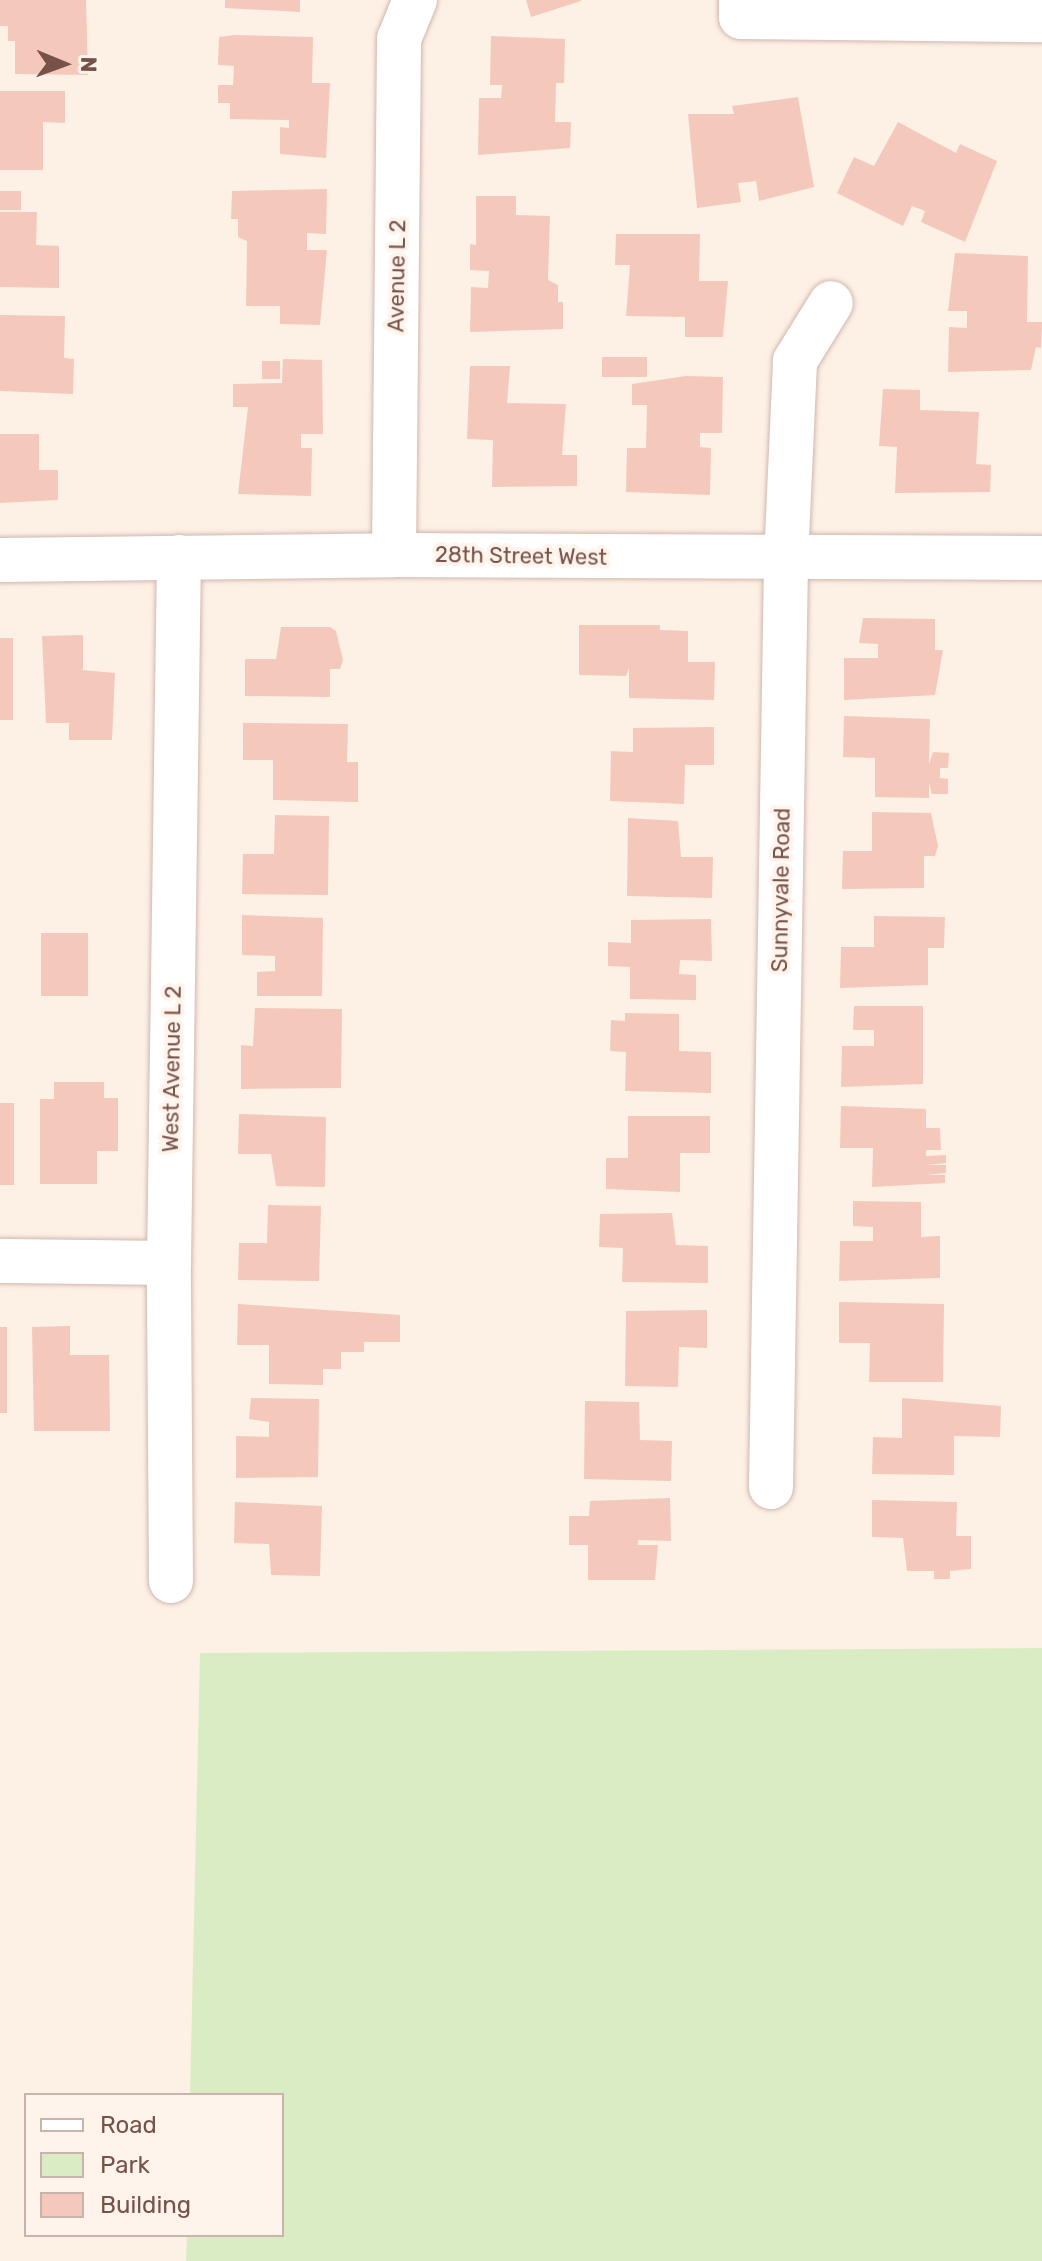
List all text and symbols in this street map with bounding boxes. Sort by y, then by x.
north arrow [24,24,104,104]
text: N [75,56,102,73]
street label: Avenue L 2 [383,219,411,333]
street label: 28th Street West [434,541,608,571]
street label: Sunnyvale Road [766,808,796,972]
street label: West Avenue L 2 [157,985,187,1153]
legend [24,2093,284,2237]
text: Road [100,2111,157,2139]
text: Park [100,2151,150,2179]
text: Building [100,2191,191,2219]

